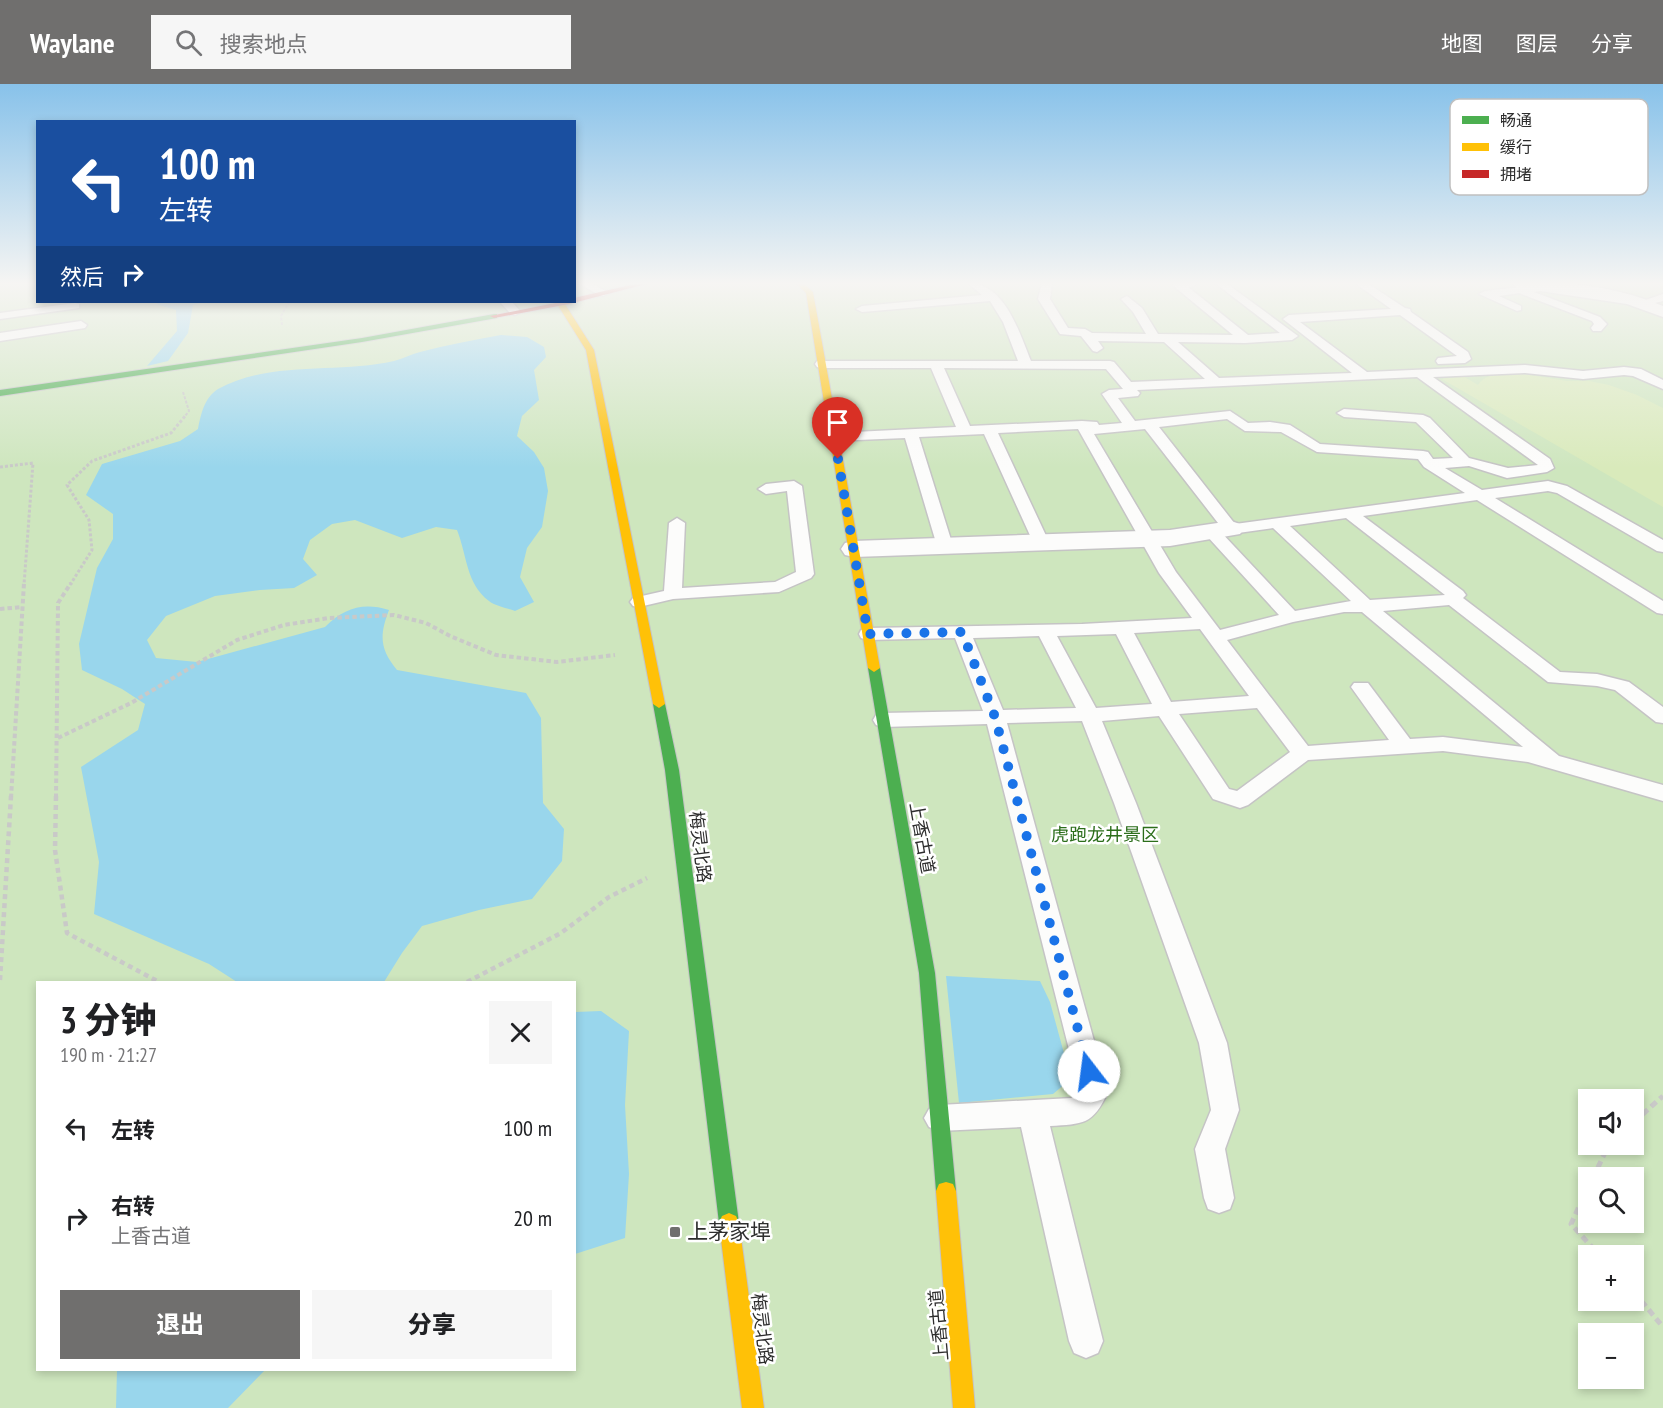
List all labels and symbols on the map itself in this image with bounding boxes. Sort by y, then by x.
legend [1450,99,1648,195]
text: 畅通 [1500,110,1532,130]
text: 缓行 [1500,137,1532,157]
text: 拥堵 [1500,164,1532,184]
pin [812,397,863,459]
street label: 上香古道 [905,800,940,875]
street label: 梅灵北路 [685,810,716,884]
park label: 虎跑龙井景区 [1051,823,1159,846]
position arrow [1057,1039,1121,1103]
place label: 上茅家埠 [687,1218,771,1245]
marker: 上茅家埠 [668,1225,682,1239]
street label: 上香古道 [924,1288,953,1362]
street label: 梅灵北路 [747,1292,778,1366]

